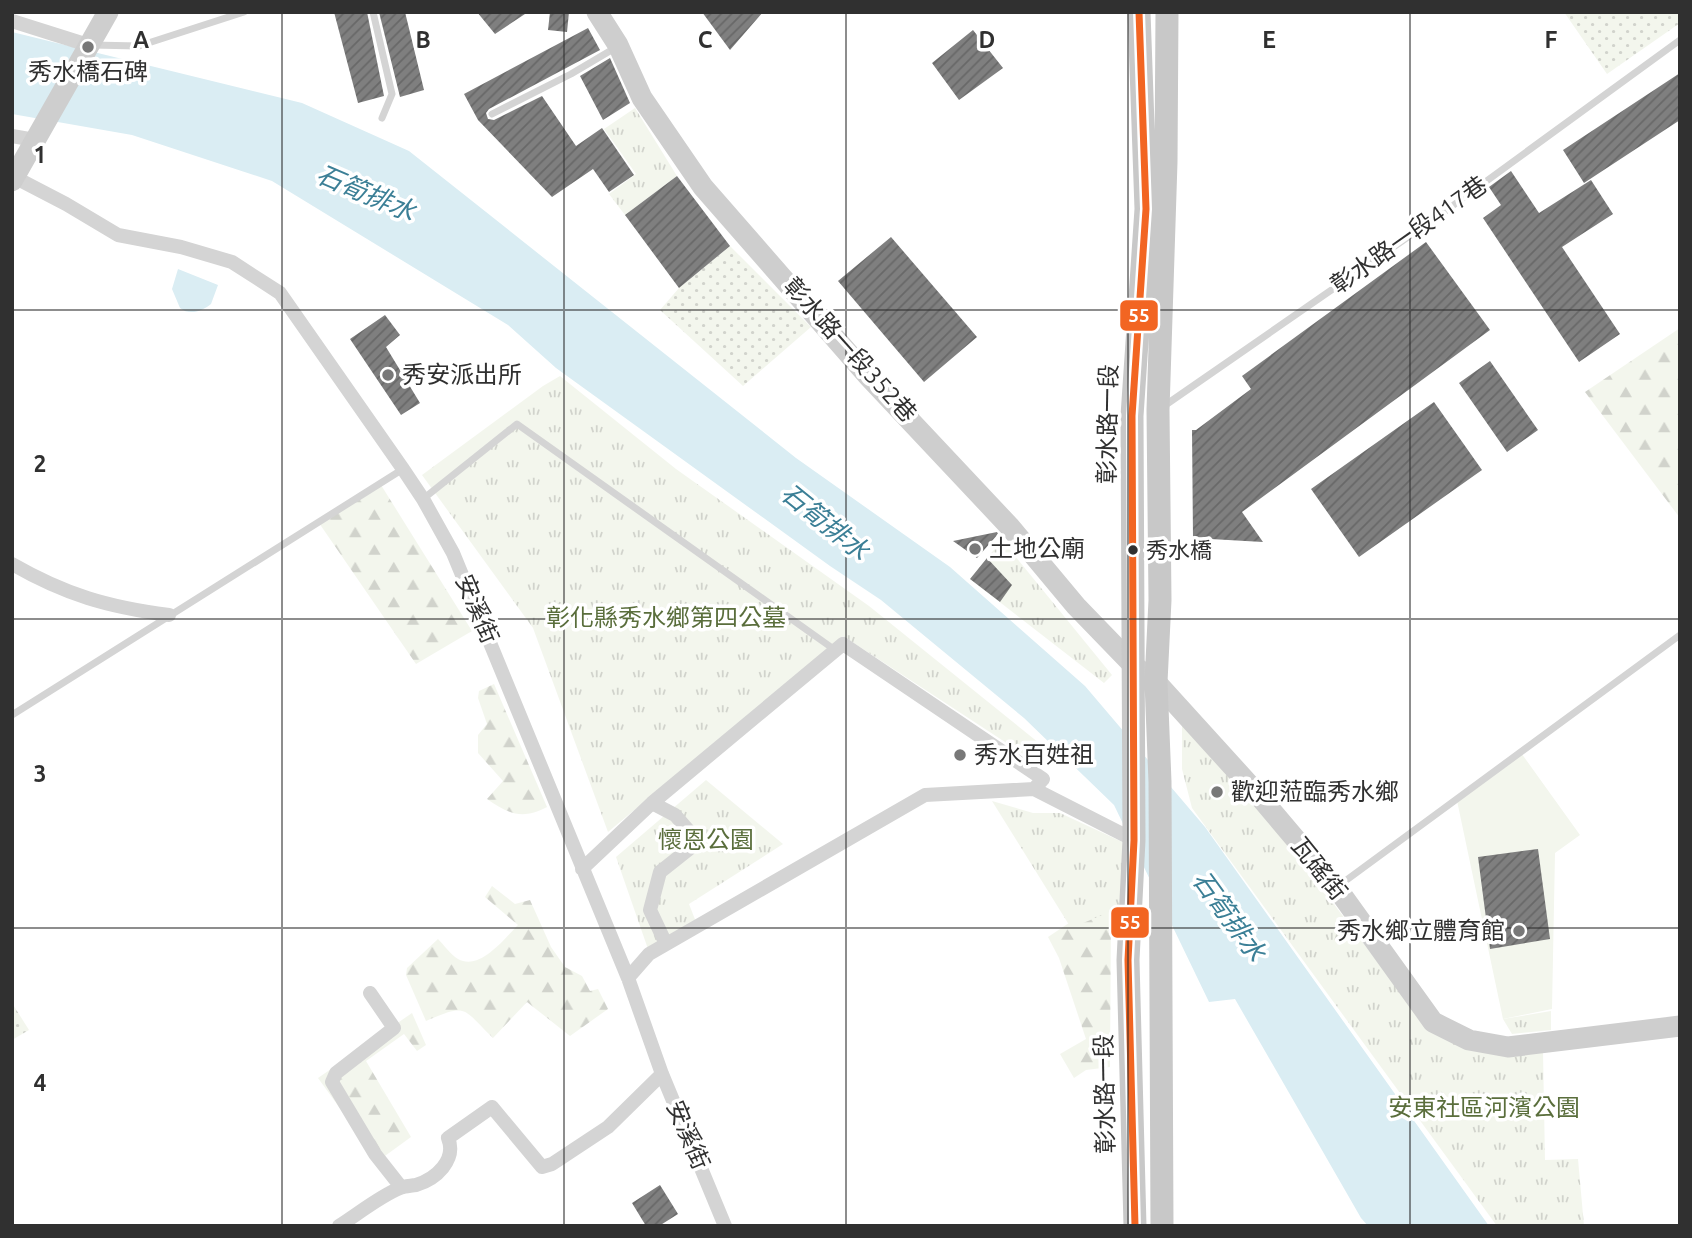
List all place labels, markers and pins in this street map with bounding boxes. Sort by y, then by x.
marker: 秀水橋石碑 [80,39,96,55]
place label: 秀水橋石碑 [28,58,148,85]
place label: 秀安派出所 [402,361,522,388]
marker: 秀安派出所 [380,367,396,383]
place label: 土地公廟 [989,535,1085,562]
place label: 秀水橋 [1146,537,1212,562]
marker: 土地公廟 [967,541,983,557]
marker: 秀水橋 [1126,543,1140,557]
place label: 秀水百姓祖 [974,741,1094,768]
marker: 秀水百姓祖 [952,747,968,763]
place label: 歡迎蒞臨秀水鄉 [1231,778,1399,805]
marker: 歡迎蒞臨秀水鄉 [1209,784,1225,800]
place label: 秀水鄉立體育館 [1337,917,1505,944]
marker: 秀水鄉立體育館 [1511,923,1527,939]

